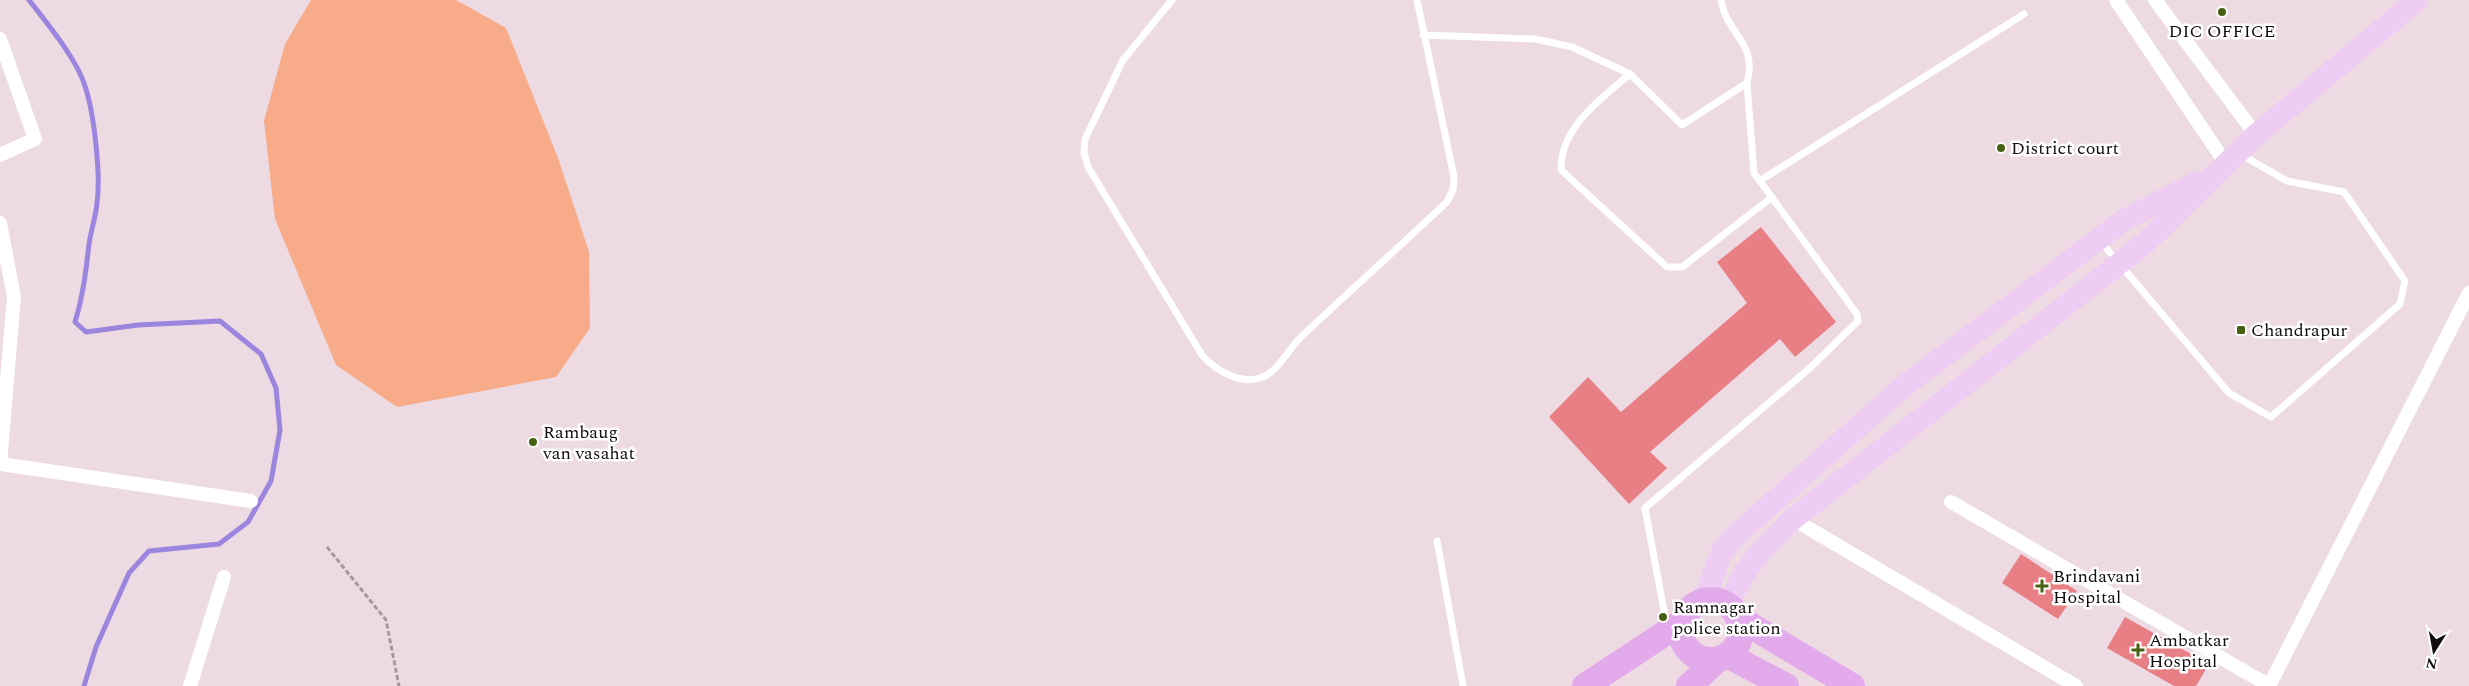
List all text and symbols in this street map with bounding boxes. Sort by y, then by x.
marker: DIC OFFICE [2216,6,2228,18]
place label: DIC OFFICE [2169,18,2276,45]
place label: District court [2011,135,2119,162]
marker: District court [1995,142,2007,154]
place label: Chandrapur [2251,317,2347,344]
marker: Chandrapur [2235,324,2247,336]
place label: Rambaug van vasahat [542,419,635,467]
marker: Rambaug van vasahat [527,436,539,448]
place label: Brindavani Hospital [2053,563,2140,611]
marker: Brindavani Hospital [2035,579,2049,593]
place label: Ramnagar police station [1673,594,1781,642]
marker: Ramnagar police station [1657,611,1669,623]
north arrow [2409,626,2459,676]
place label: Ambatkar Hospital [2149,627,2229,675]
marker: Ambatkar Hospital [2131,643,2145,657]
text: N [2424,652,2439,675]

